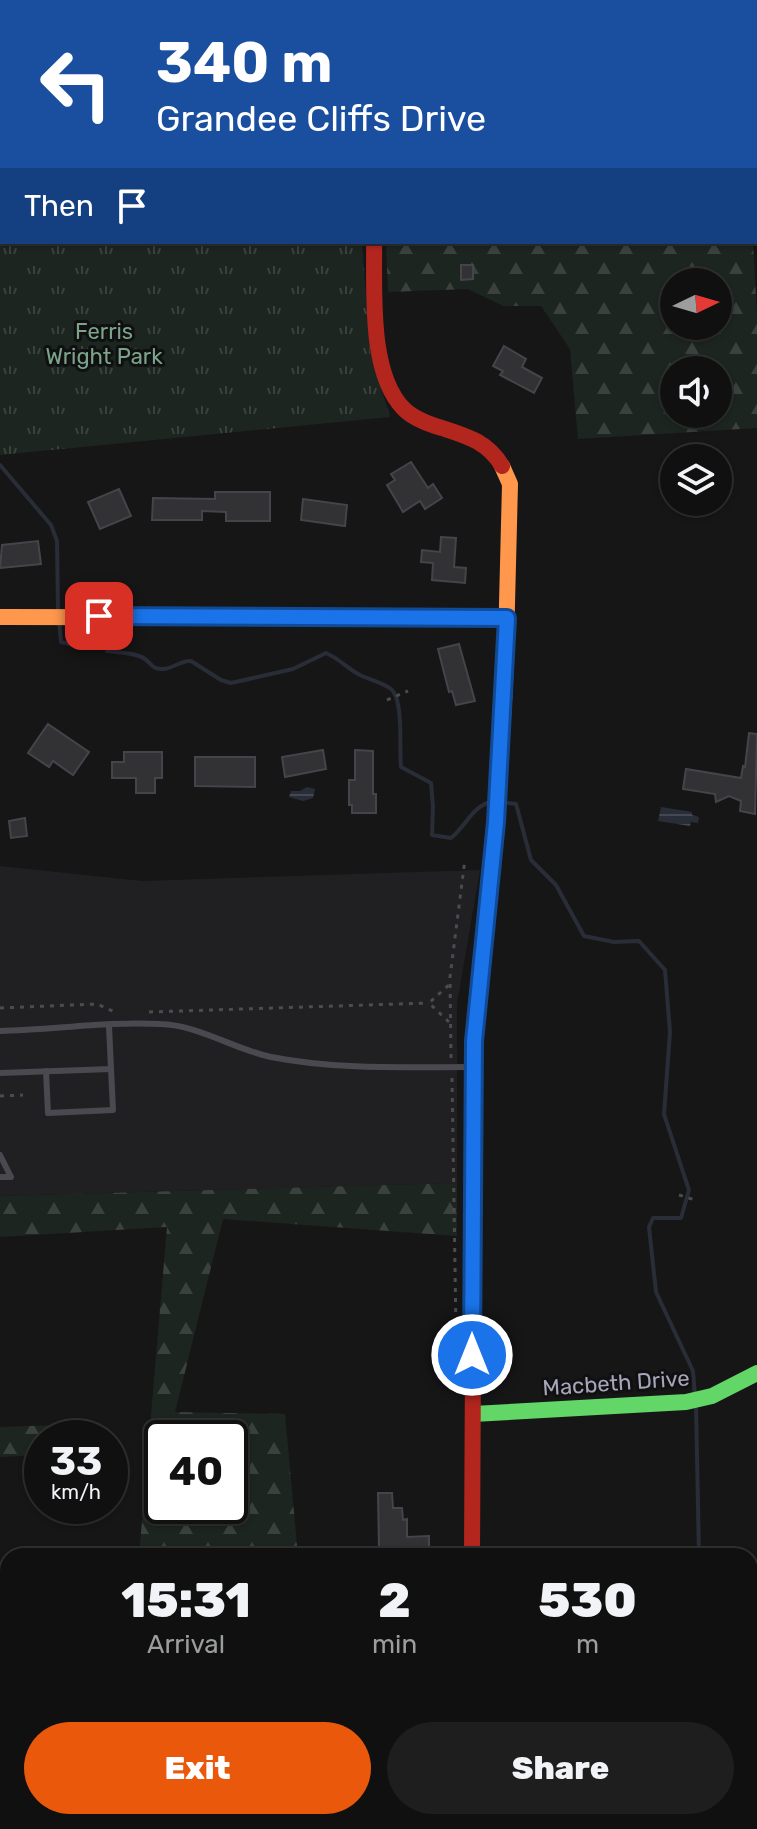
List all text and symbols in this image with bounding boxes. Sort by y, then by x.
text: 340 m [156,30,332,96]
icon: left [24,32,128,136]
text: Grandee Cliffs Drive [156,97,486,140]
icon: arrive [110,184,154,228]
text: Then [24,188,94,224]
north arrow [660,268,732,340]
map controls [660,268,732,516]
park label: Ferris Wright Park [45,318,163,370]
button: sound [660,356,732,428]
button: layers [660,444,732,516]
pin [65,582,133,650]
icon: arrive [77,594,121,638]
position arrow [430,1313,514,1397]
street label: Macbeth Drive [542,1364,690,1402]
speed limit sign: 40 [144,1420,248,1524]
text: 33 [50,1438,102,1485]
text: km/h [51,1480,101,1504]
text: 15:31 [121,1572,251,1629]
text: 2 [378,1572,411,1629]
text: 530 [538,1572,637,1629]
text: Arrival [147,1629,225,1660]
text: min [372,1629,417,1660]
text: m [576,1629,599,1660]
button: Exit [24,1722,371,1814]
button: Share [387,1722,734,1814]

